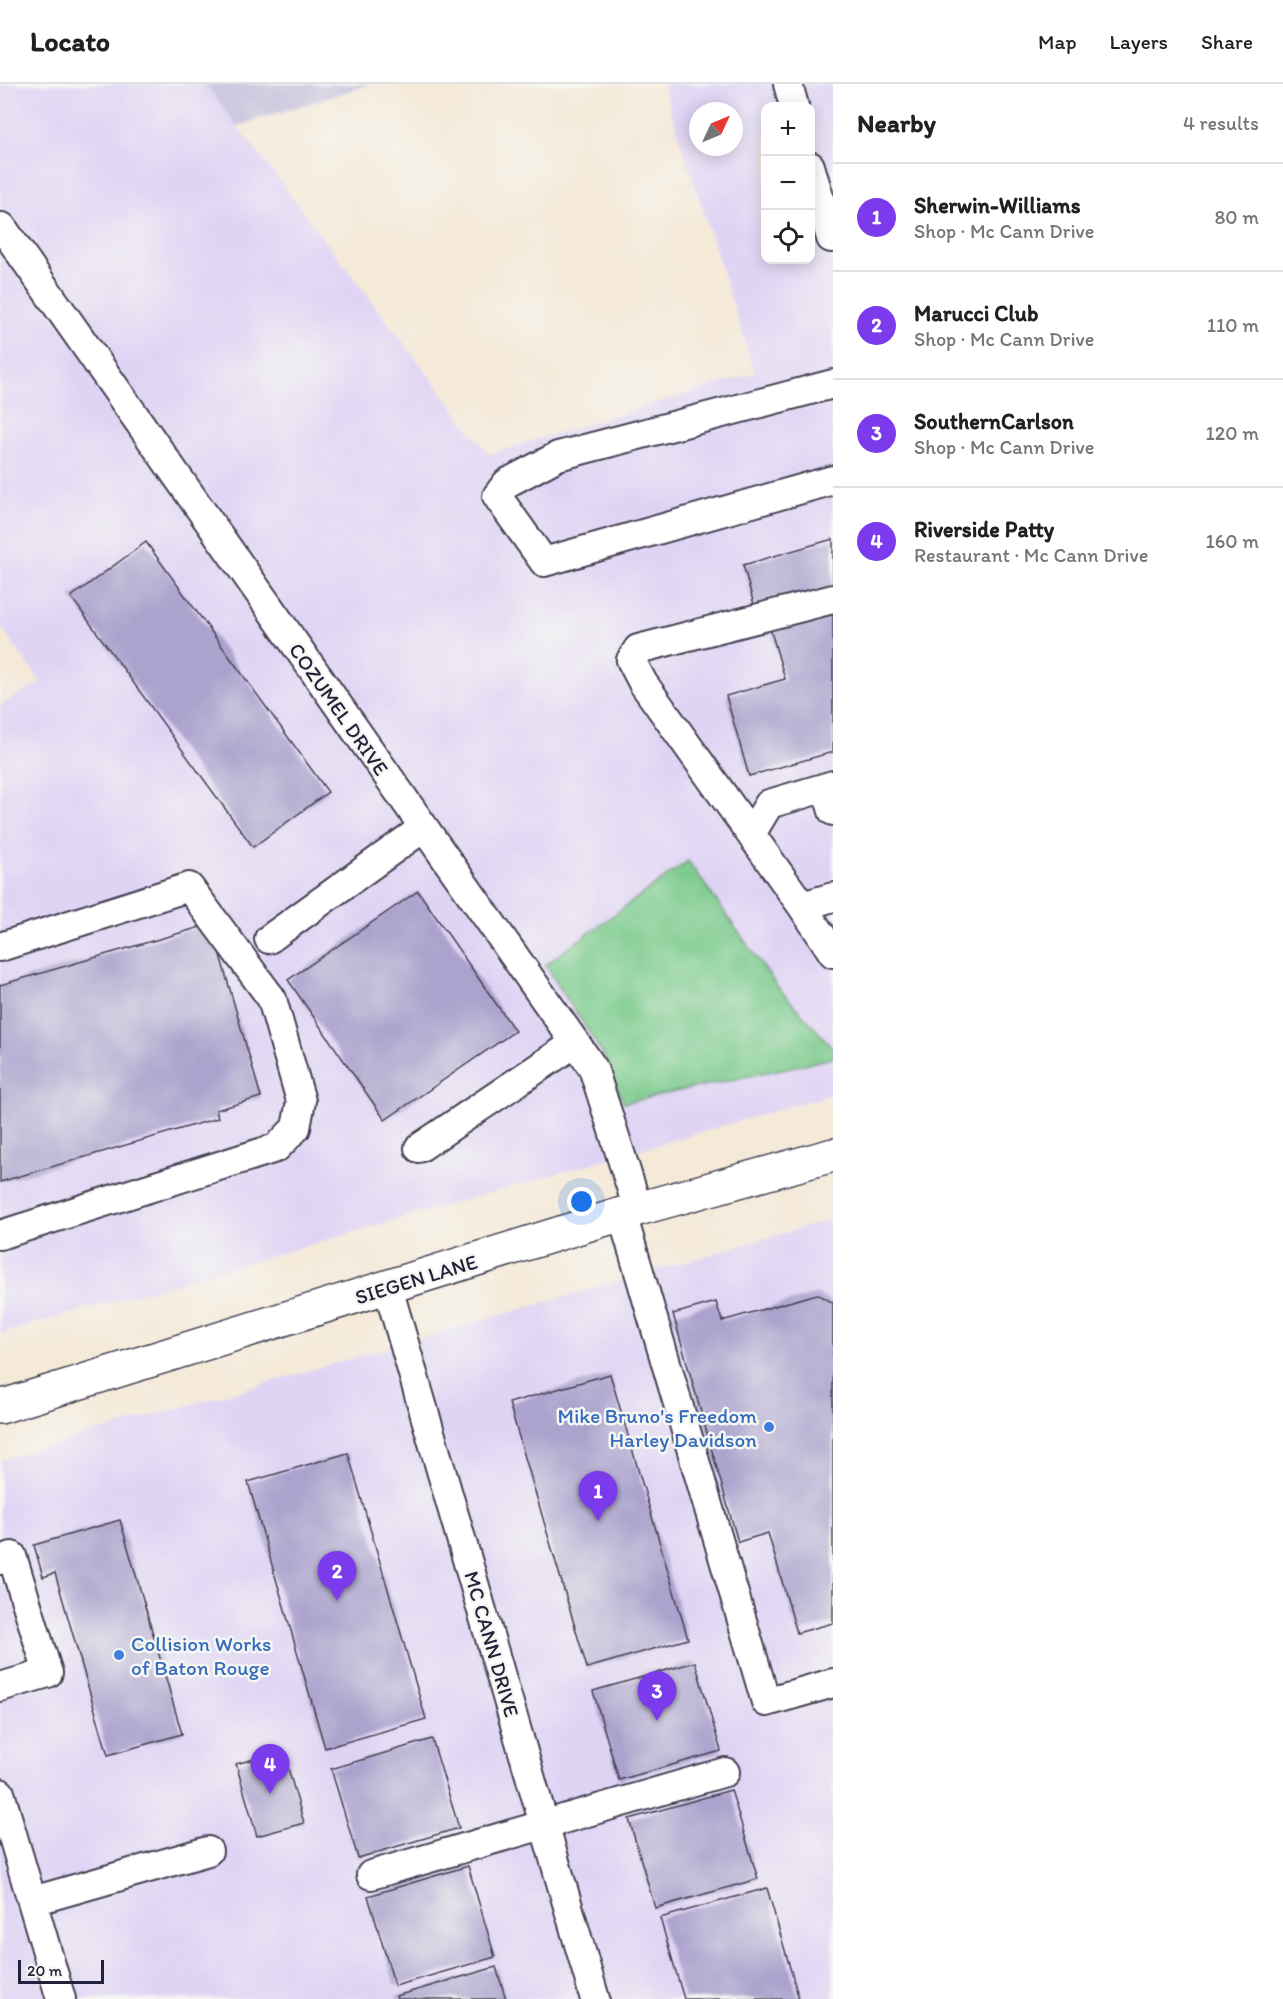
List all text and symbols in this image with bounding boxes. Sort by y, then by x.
text: Locato [30,24,110,58]
text: Map [1038,29,1077,54]
text: Layers [1110,29,1168,54]
text: Share [1201,29,1253,54]
north arrow [689,102,743,156]
map controls [761,102,815,264]
button: + [761,102,815,156]
text: Nearby [857,107,936,139]
text: 4 results [1183,111,1259,135]
button: − [761,156,815,210]
text: Sherwin-Williams [914,192,1080,219]
text: 1 [872,205,881,229]
text: 80 m [1214,205,1259,229]
button: locate [761,210,815,264]
text: Shop · Mc Cann Drive [914,219,1094,243]
text: Marucci Club [914,300,1038,327]
text: 2 [871,313,882,337]
text: 110 m [1207,313,1259,337]
text: Shop · Mc Cann Drive [914,327,1094,351]
text: SouthernCarlson [914,408,1074,435]
text: 3 [871,421,882,445]
text: 120 m [1206,421,1259,445]
text: Shop · Mc Cann Drive [914,435,1094,459]
text: Riverside Patty [914,516,1054,543]
text: 4 [870,529,883,553]
text: 160 m [1206,529,1259,553]
text: Restaurant · Mc Cann Drive [914,543,1148,567]
street label: COZUMEL DRIVE [284,638,394,780]
your location [567,1187,596,1216]
street label: SIEGEN LANE [352,1248,480,1309]
place label: Mike Bruno's Freedom Harley Davidson [557,1403,757,1452]
marker: Mike Bruno's Freedom Harley Davidson [762,1420,776,1434]
pin: 1 [578,1472,618,1521]
pin: 2 [318,1552,356,1601]
street label: MC CANN DRIVE [459,1568,525,1720]
place label: Collision Works of Baton Rouge [131,1631,271,1680]
marker: Collision Works of Baton Rouge [112,1648,126,1662]
pin: 3 [638,1672,676,1721]
pin: 4 [250,1744,290,1794]
scale bar [18,1957,104,1984]
text: 20 m [27,1961,62,1980]

